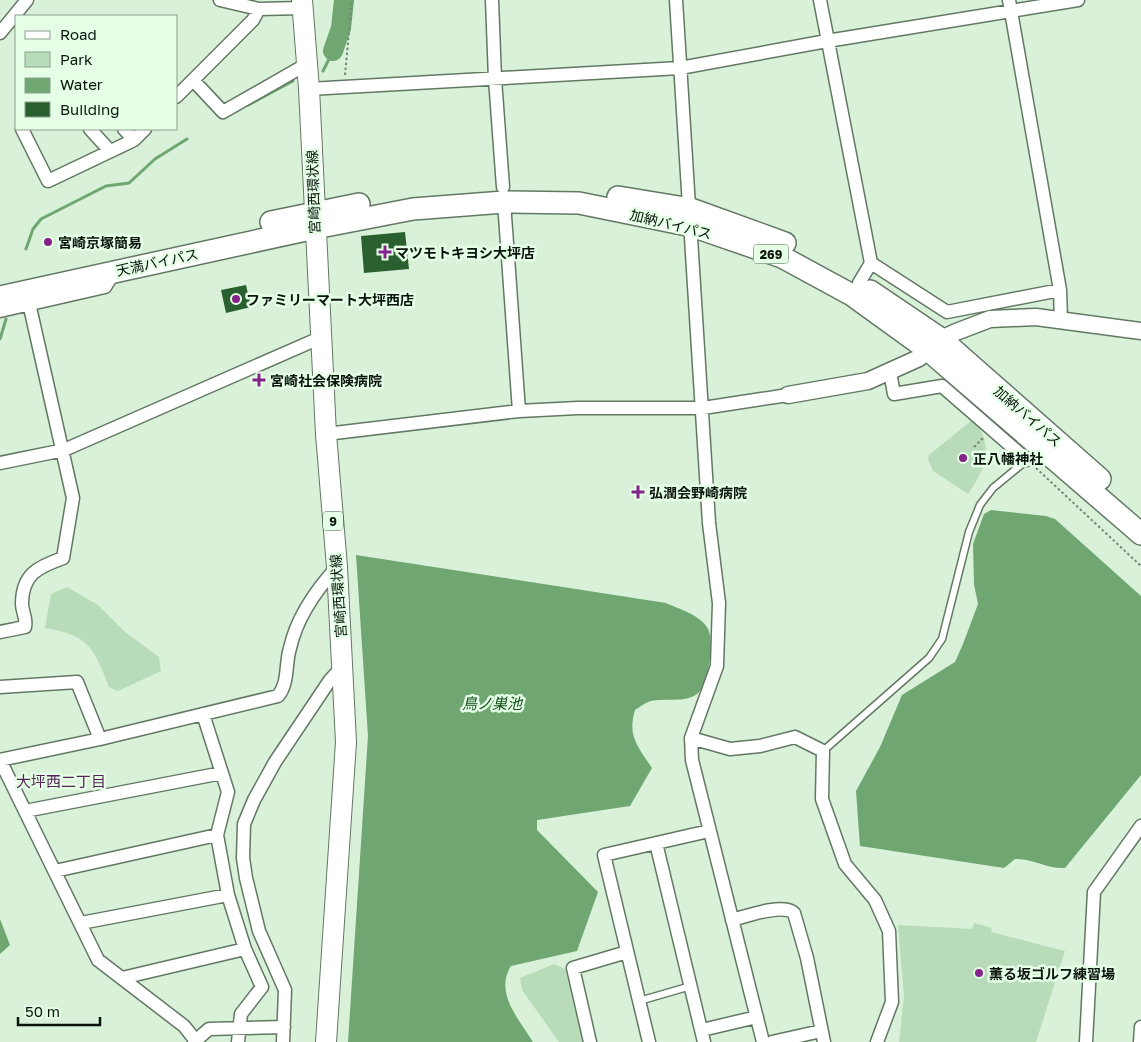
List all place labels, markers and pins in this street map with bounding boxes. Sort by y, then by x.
place label: 宮崎京塚簡易 [58,234,142,251]
marker: 宮崎京塚簡易 [42,236,54,248]
place label: マツモトキヨシ大坪店 [395,244,535,261]
marker: マツモトキヨシ大坪店 [379,246,391,258]
place label: ファミリーマート大坪西店 [246,291,414,308]
marker: ファミリーマート大坪西店 [230,293,242,305]
place label: 宮崎社会保険病院 [270,372,382,389]
marker: 宮崎社会保険病院 [252,373,266,387]
place label: 正八幡神社 [973,450,1043,467]
marker: 正八幡神社 [957,452,969,464]
place label: 弘潤会野崎病院 [649,484,747,501]
marker: 弘潤会野崎病院 [631,485,645,499]
place label: 薫る坂ゴルフ練習場 [989,965,1115,982]
marker: 薫る坂ゴルフ練習場 [973,967,985,979]

